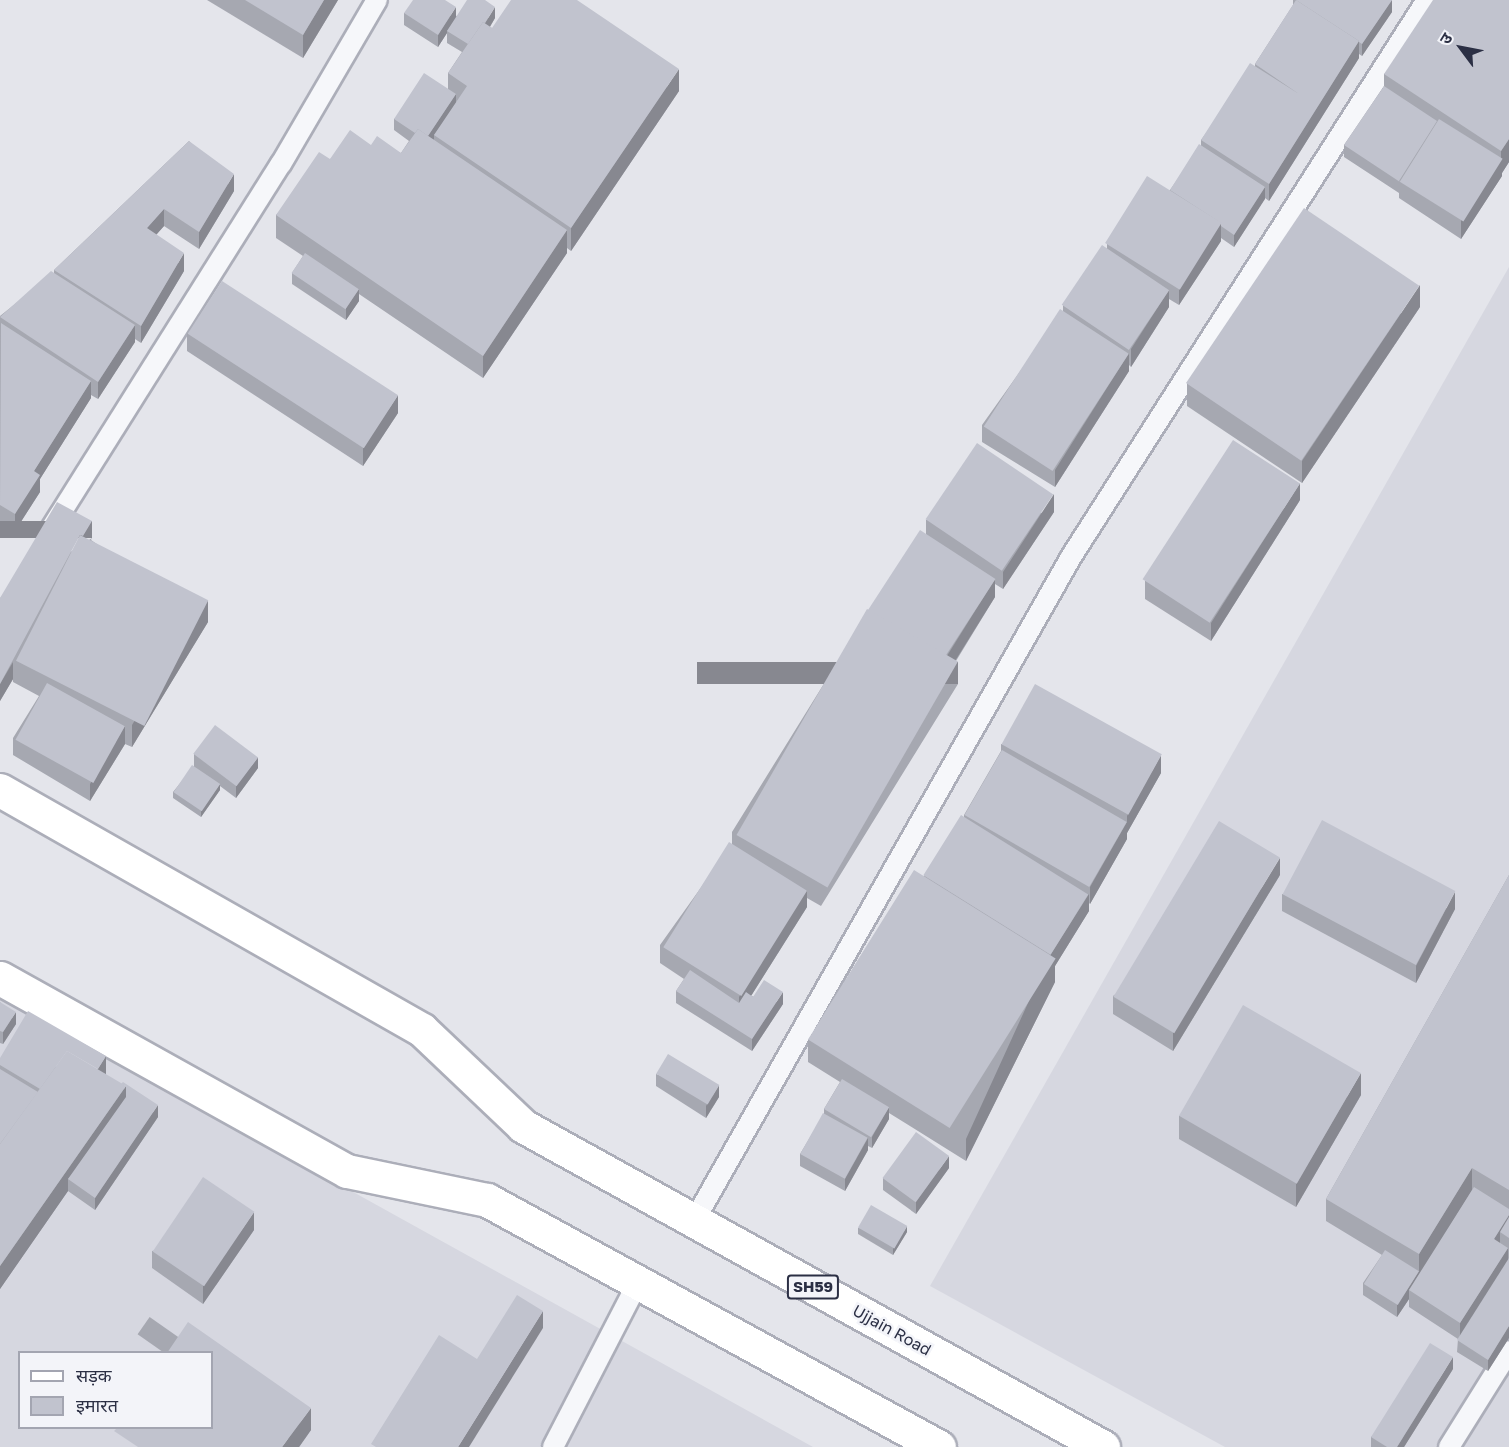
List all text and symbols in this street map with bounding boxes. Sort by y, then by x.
north arrow [1431,18,1491,78]
text: उ [1435,29,1457,48]
road number: SH59 [786,1275,840,1299]
street label: Ujjain Road [849,1301,935,1359]
legend [18,1351,213,1429]
text: सड़क [76,1364,112,1386]
text: इमारत [76,1394,118,1416]

